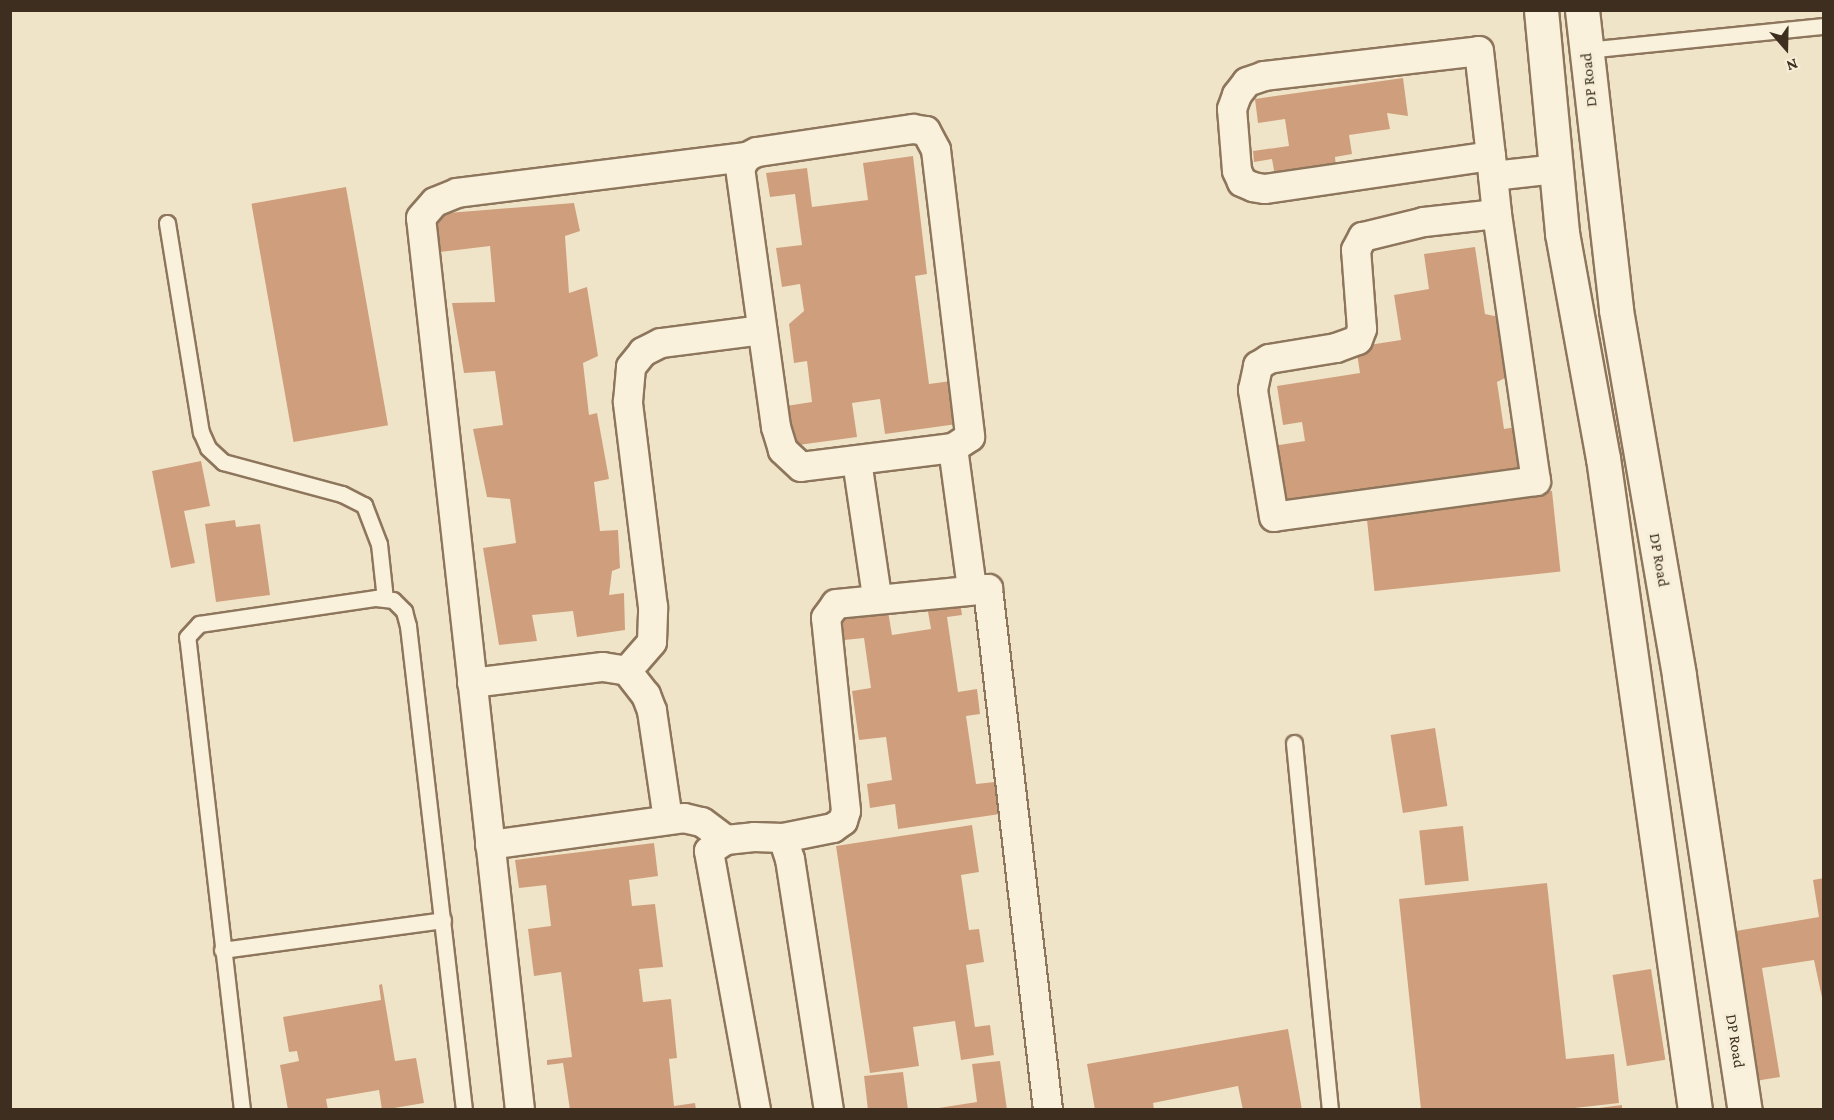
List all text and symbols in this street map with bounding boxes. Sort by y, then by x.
north arrow [1756,18,1816,78]
street label: DP Road [1577,52,1601,108]
text: N [1784,56,1800,75]
street label: DP Road [1645,532,1673,588]
street label: DP Road [1721,1013,1749,1069]

